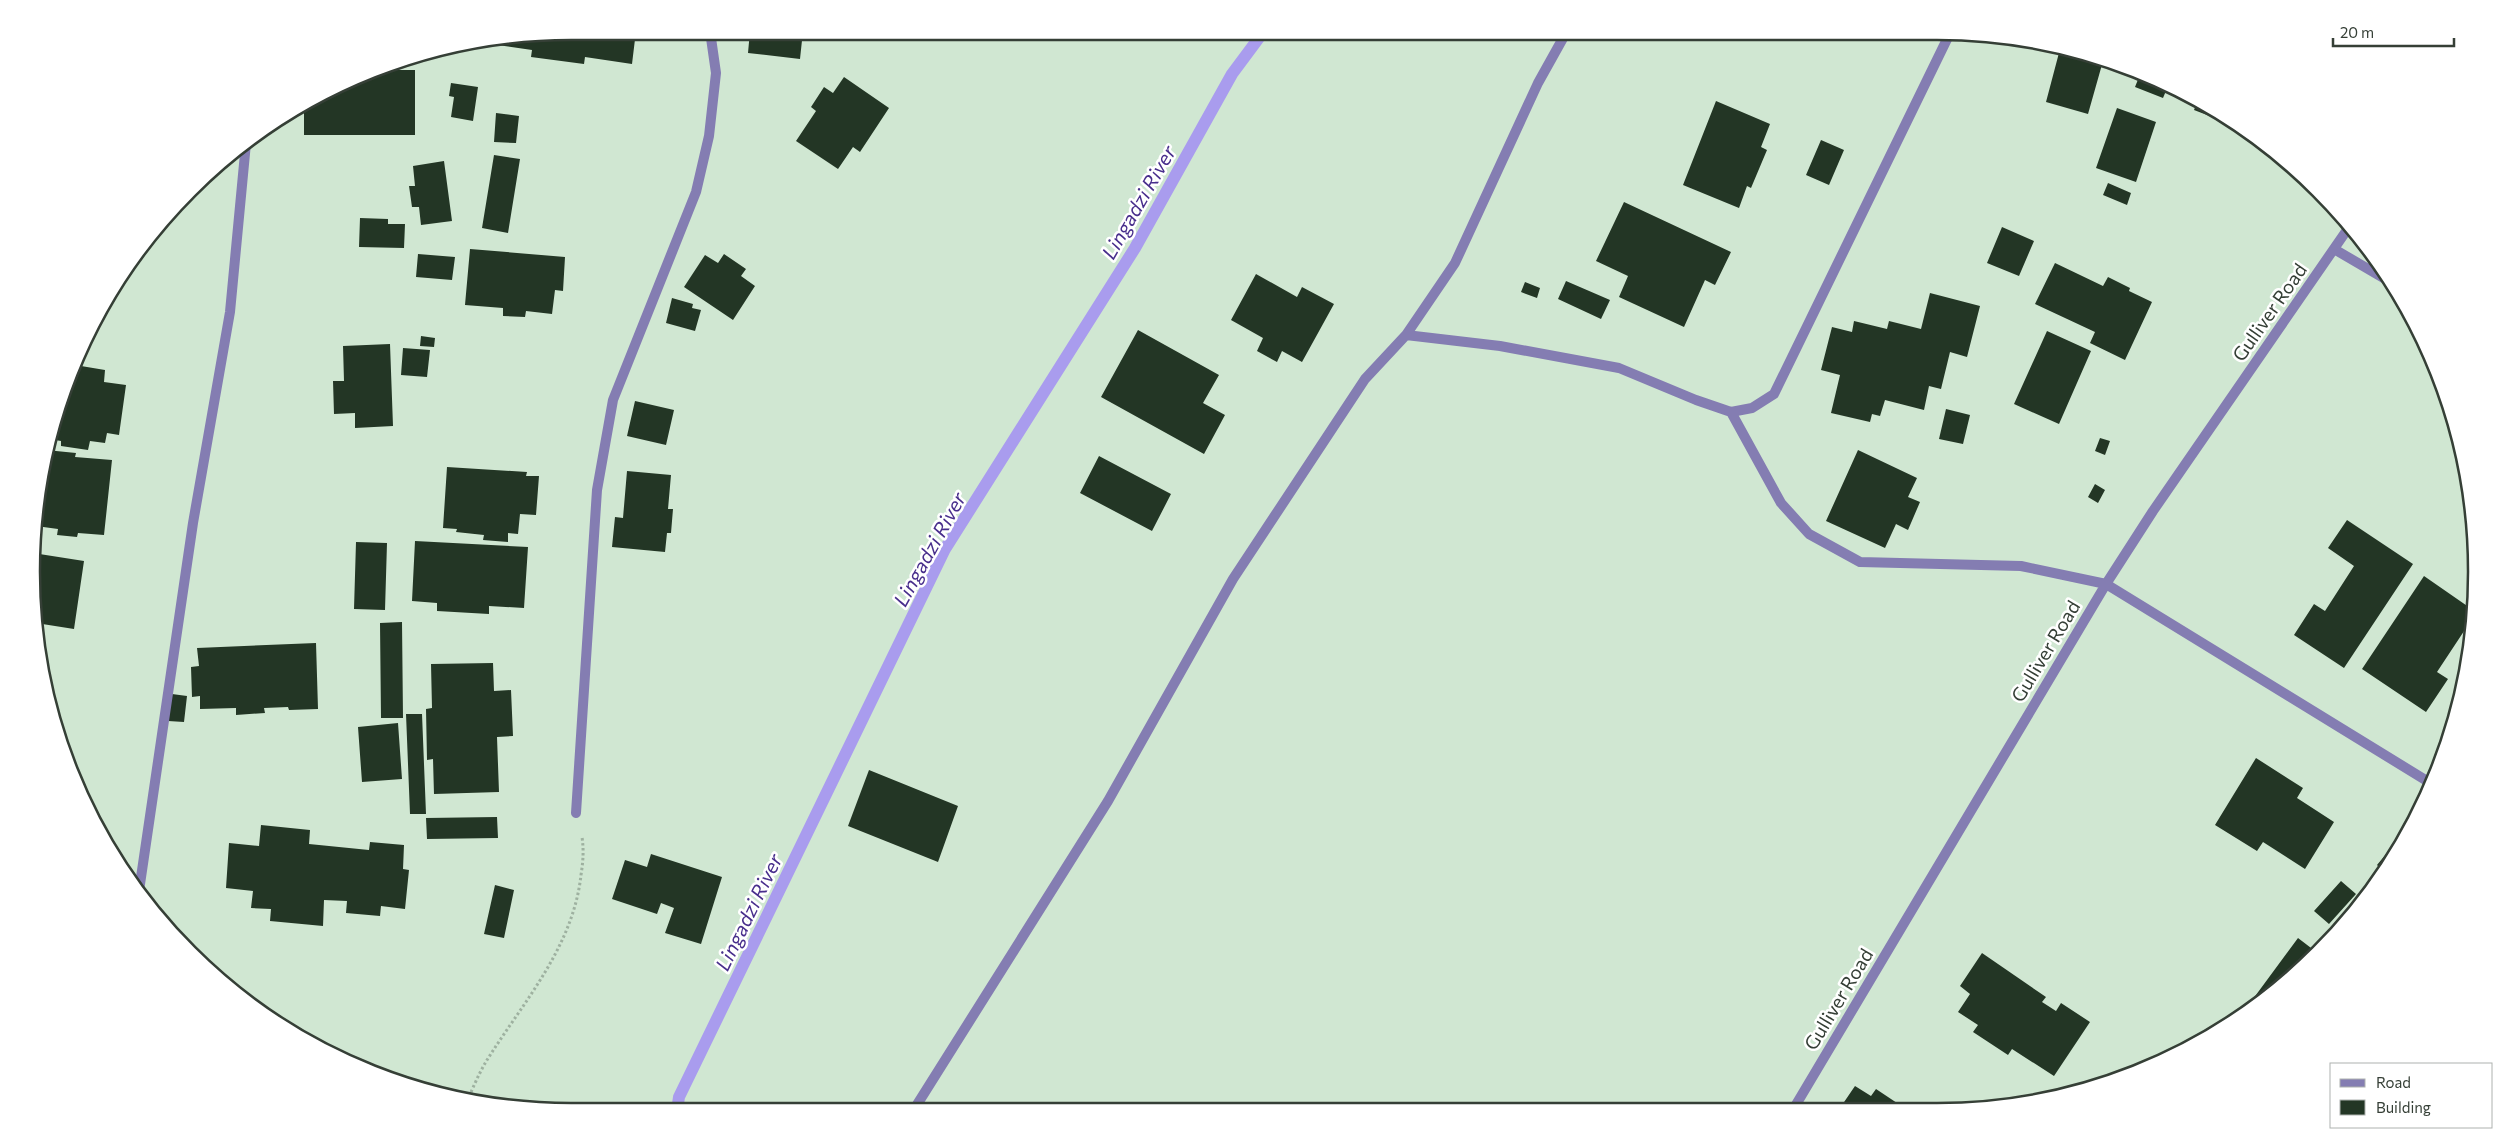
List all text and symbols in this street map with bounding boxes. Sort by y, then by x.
scale bar [2333,15,2454,47]
text: 20 m [2340,23,2374,41]
water label: Lingadzi River [1096,140,1181,263]
street label: Gulliver Road [2227,259,2311,365]
water label: Lingadzi River [888,487,971,610]
street label: Gulliver Road [2006,596,2084,706]
water label: Lingadzi River [709,849,787,974]
street label: Gulliver Road [1799,944,1877,1054]
legend [2330,1063,2493,1128]
text: Road [2376,1073,2411,1091]
text: Building [2376,1098,2431,1116]

